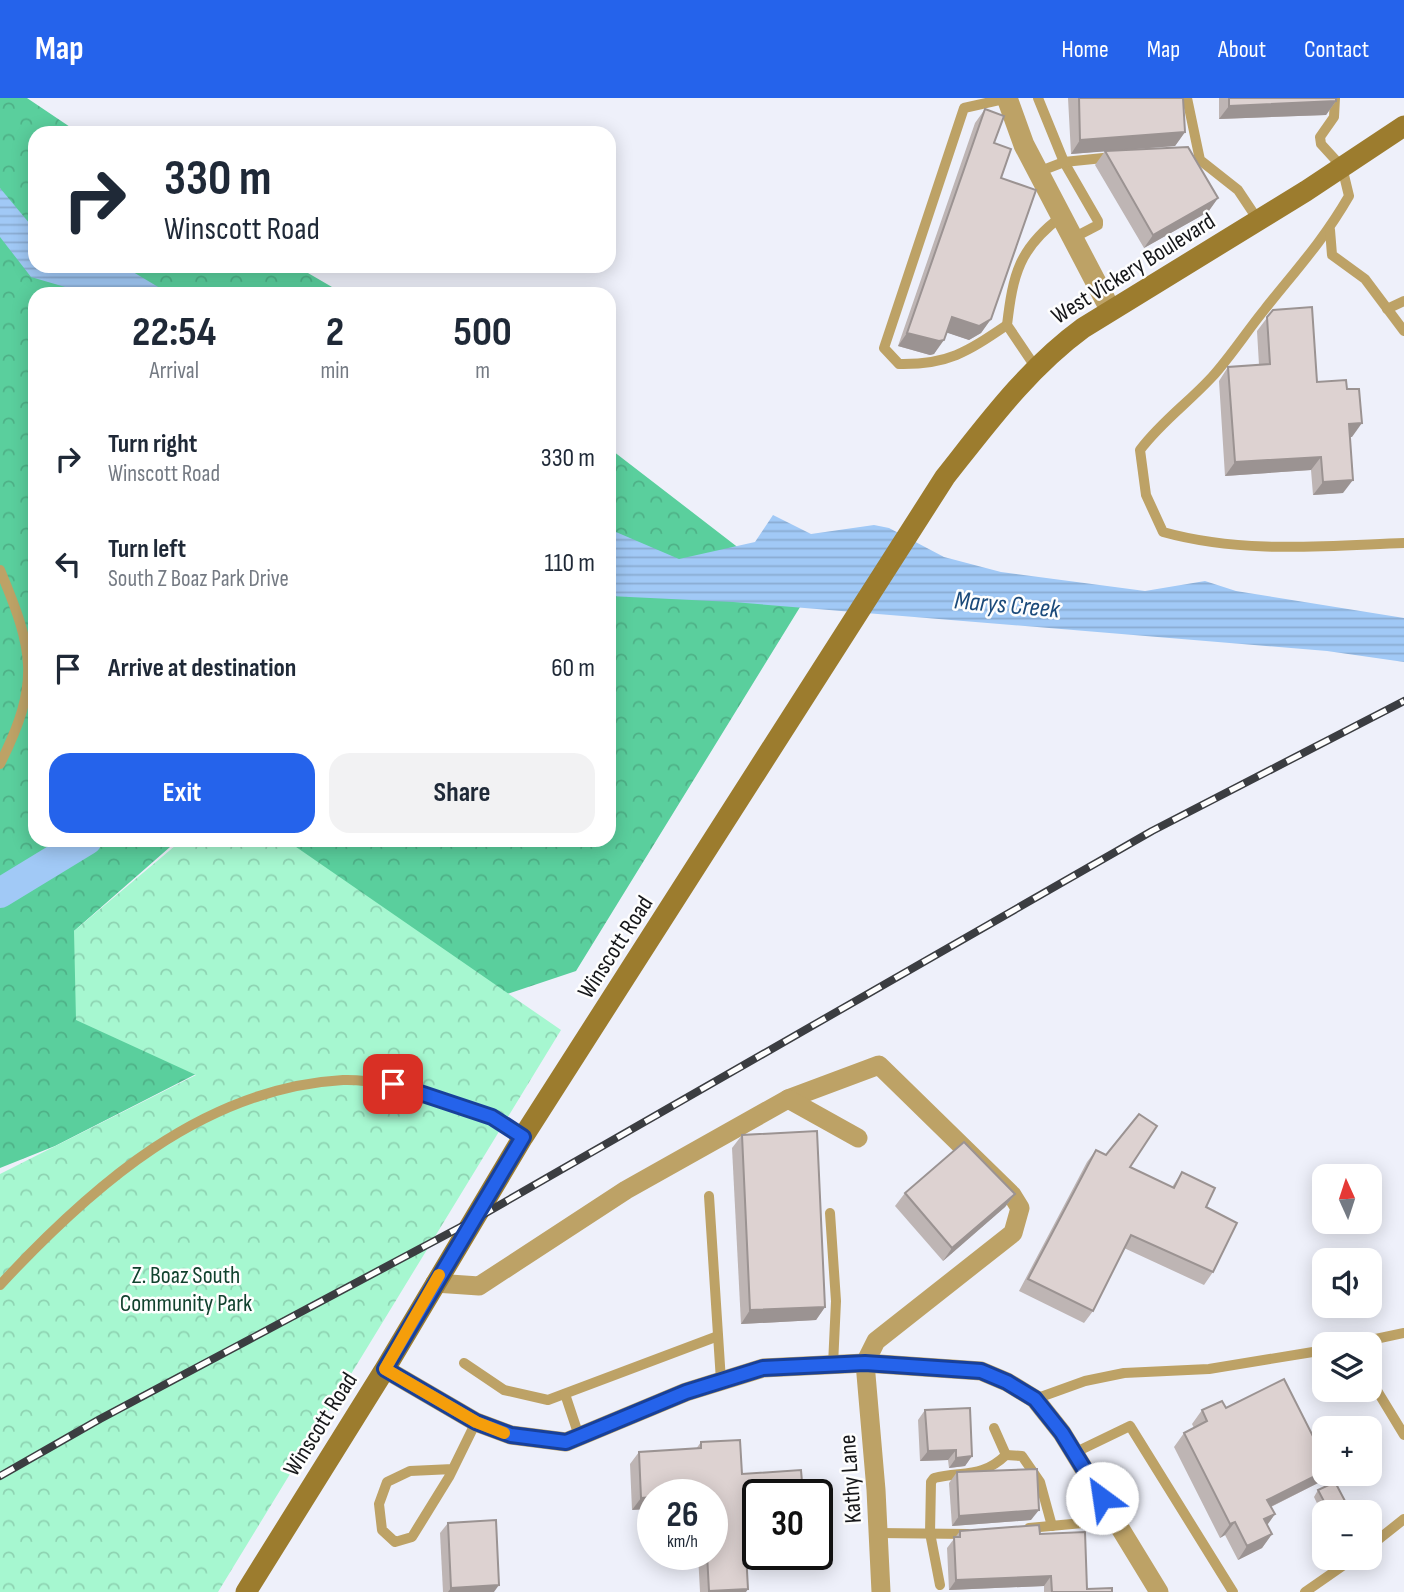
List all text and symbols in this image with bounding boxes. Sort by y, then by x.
text: Map [35,29,84,69]
text: Home [1061,35,1109,64]
text: Map [1147,35,1180,64]
text: About [1218,35,1266,64]
text: Contact [1304,35,1369,64]
text: 330 m [164,150,271,209]
icon: right [49,154,140,245]
street label: West Vickery Boulevard [1046,206,1220,330]
text: Winscott Road [164,210,320,249]
text: 22:54 [132,307,216,358]
text: 2 [326,307,344,358]
text: 500 [453,307,512,358]
text: Arrival [149,357,199,385]
text: min [320,357,349,385]
text: m [475,357,490,385]
text: Turn right [108,429,197,460]
icon: right [49,440,87,478]
text: 330 m [541,443,595,474]
text: Winscott Road [108,460,220,488]
text: Turn left [108,534,186,565]
icon: left [49,545,87,583]
text: 110 m [544,548,595,579]
text: South Z Boaz Park Drive [108,565,289,593]
water label: Marys Creek [953,585,1062,626]
icon: arrive [49,650,87,688]
text: Arrive at destination [108,653,296,684]
text: 60 m [551,653,595,684]
button: Exit [49,753,315,833]
button: Share [329,753,595,833]
street label: Winscott Road [571,890,659,1004]
pin [363,1054,423,1114]
icon: arrive [374,1065,412,1103]
north arrow [1312,1164,1382,1234]
map controls [1312,1164,1382,1570]
button: sound [1312,1248,1382,1318]
park label: Z. Boaz South Community Park [120,1261,252,1318]
button: layers [1312,1332,1382,1402]
street label: Winscott Road [277,1367,364,1481]
button: + [1312,1416,1382,1486]
street label: Kathy Lane [833,1434,868,1524]
position arrow [1065,1461,1139,1535]
speed limit sign: 30 [742,1479,833,1570]
text: 26 [667,1494,698,1537]
button: − [1312,1500,1382,1570]
text: km/h [667,1531,698,1552]

